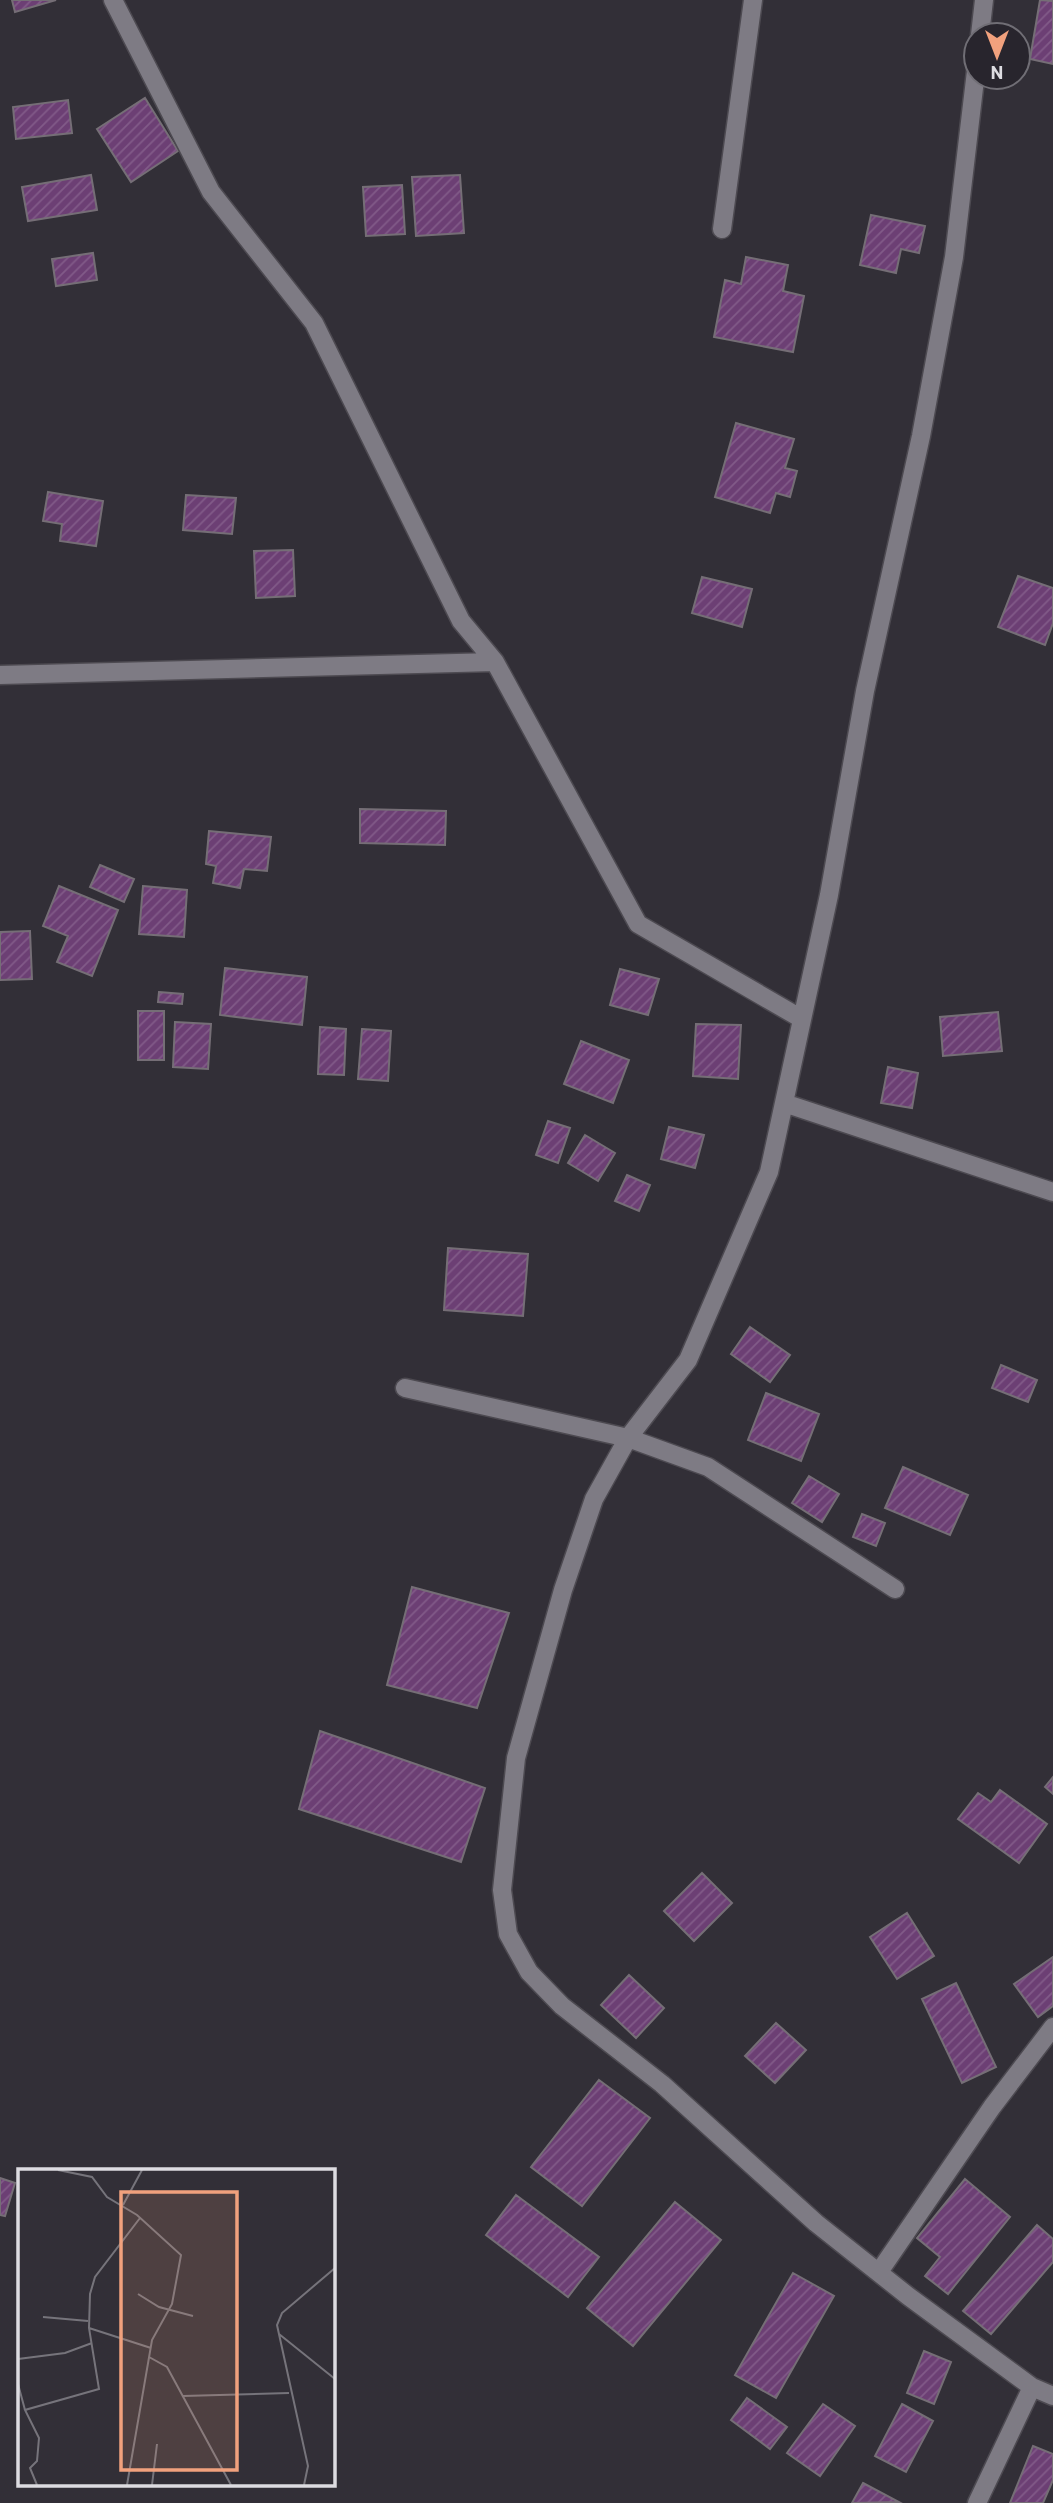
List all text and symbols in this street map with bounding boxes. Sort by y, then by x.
north arrow [962,21,1032,91]
text: N [991,62,1003,85]
inset map [18,2169,334,2486]

